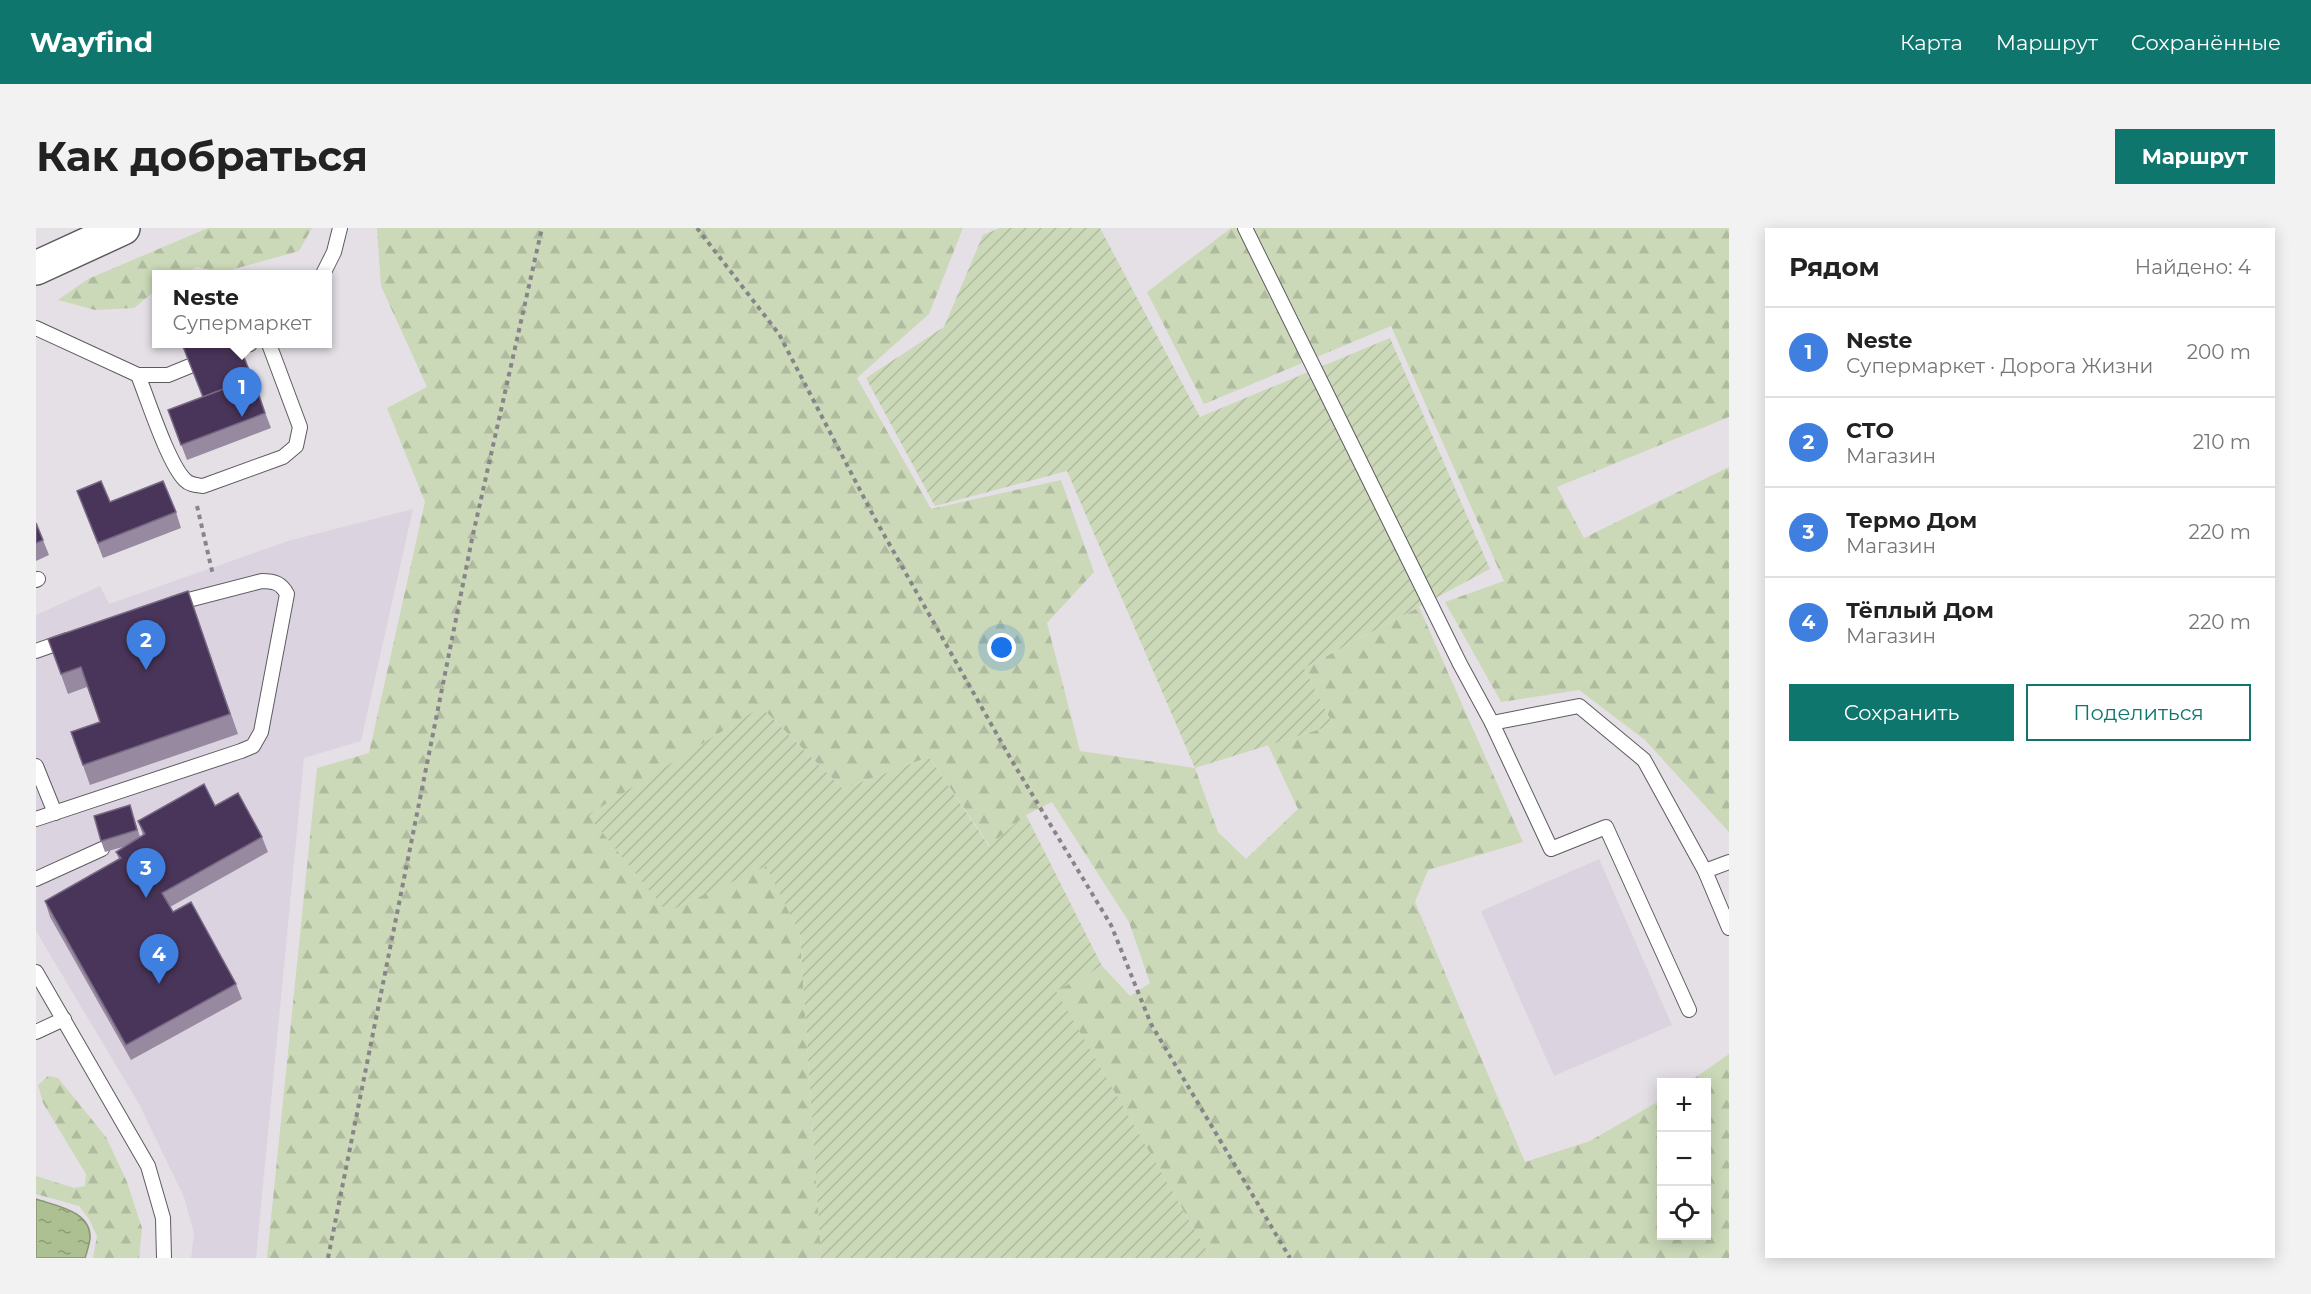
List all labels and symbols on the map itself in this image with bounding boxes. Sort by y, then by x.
pin: 1 [222,368,262,417]
pin: 2 [126,620,166,670]
your location [987,633,1016,662]
pin: 3 [126,848,166,898]
pin: 4 [140,934,178,984]

